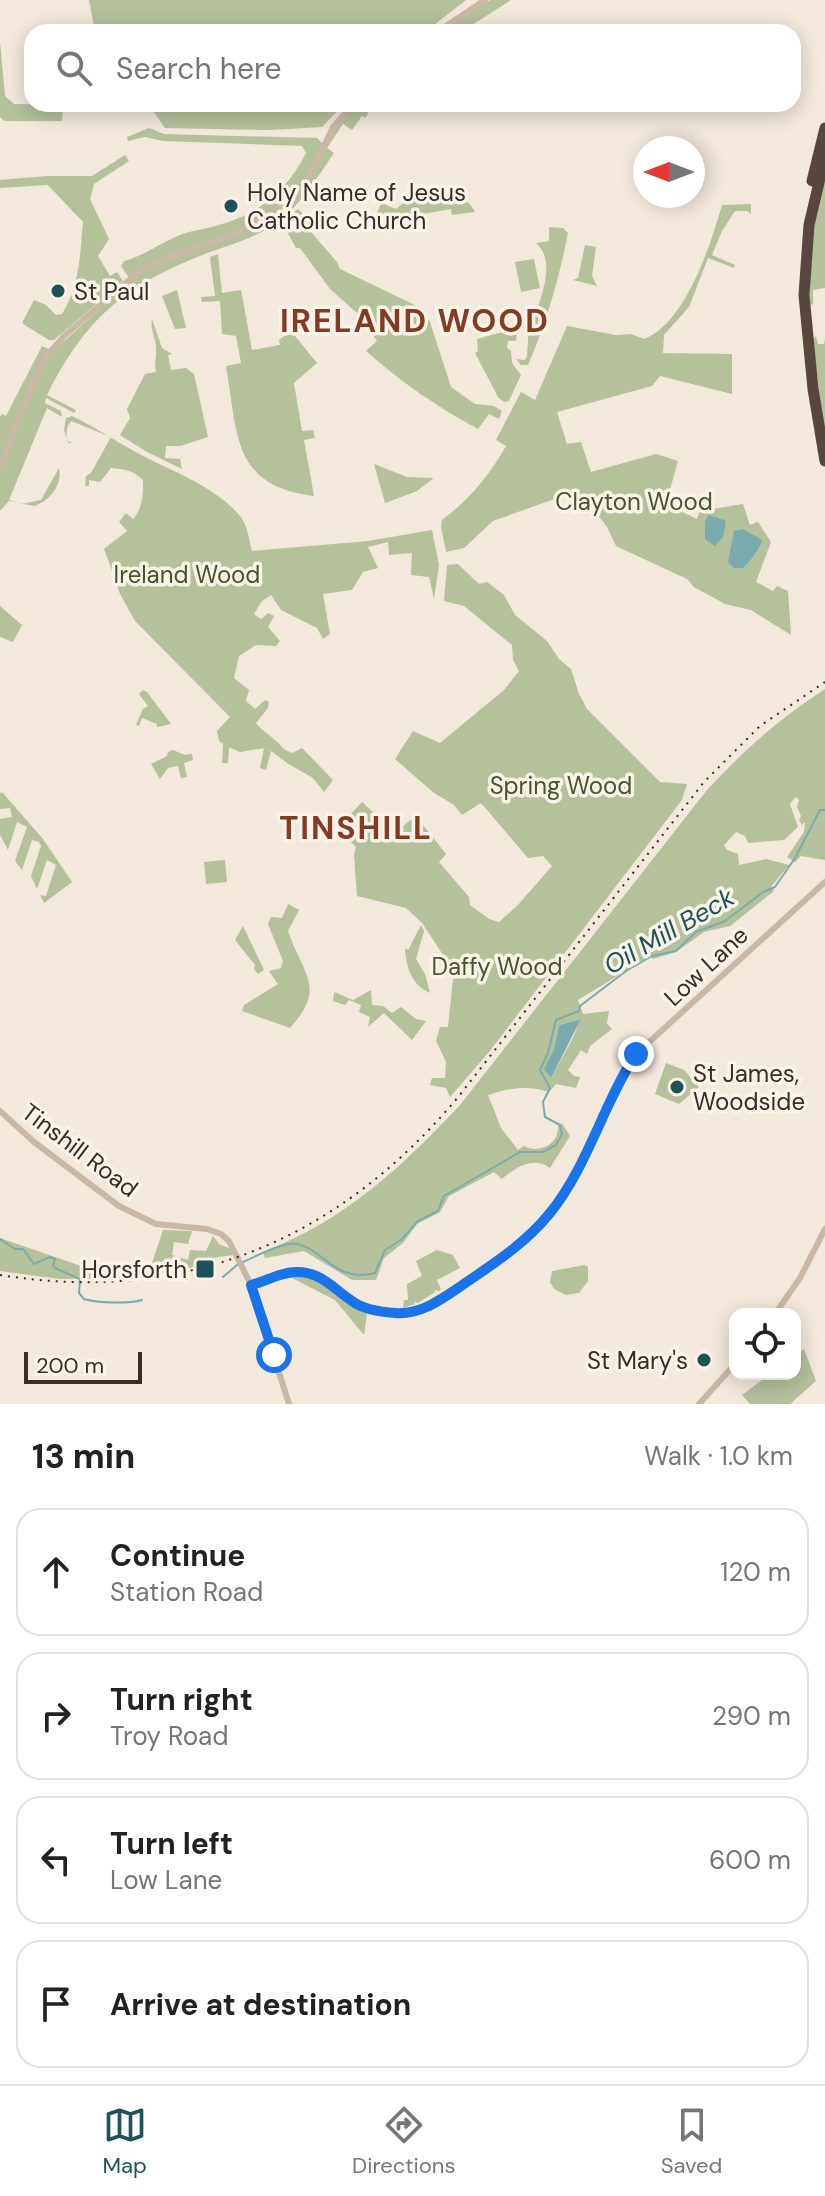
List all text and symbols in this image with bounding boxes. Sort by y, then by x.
search box [24,24,801,112]
icon: search [52,46,96,90]
text: Search here [116,49,282,88]
north arrow [633,136,705,208]
place label: Holy Name of Jesus Catholic Church [247,177,466,236]
marker: Holy Name of Jesus Catholic Church [222,197,240,215]
place label: St Paul [74,276,149,307]
marker: St Paul [49,282,67,300]
district label: IRELAND WOOD [280,300,550,342]
park label: Clayton Wood [555,486,713,517]
park label: Ireland Wood [114,559,260,590]
park label: Spring Wood [490,770,632,801]
district label: TINSHILL [279,807,433,849]
water label: Oil Mill Beck [597,880,741,982]
street label: Low Lane [657,919,755,1013]
park label: Daffy Wood [431,951,563,982]
route end [618,1036,654,1072]
place label: St James, Woodside [693,1058,805,1117]
marker: St James, Woodside [668,1078,686,1096]
street label: Tinshill Road [16,1096,144,1204]
place label: Horsforth [81,1254,187,1285]
marker: Horsforth [194,1258,216,1280]
map controls [729,1308,801,1380]
button: locate [729,1308,801,1380]
route start [256,1337,292,1373]
place label: St Mary's [587,1345,688,1376]
scale bar [24,1348,142,1384]
text: 200 m [36,1351,104,1380]
marker: St Mary's [695,1351,713,1369]
text: 13 min [32,1434,135,1479]
text: Walk · 1.0 km [644,1439,793,1473]
text: Continue [110,1536,245,1575]
icon: ahead [34,1550,78,1594]
text: 120 m [720,1555,791,1589]
text: Station Road [110,1575,263,1609]
text: Turn right [110,1680,253,1719]
icon: right [34,1694,78,1738]
text: 290 m [712,1699,791,1733]
text: Troy Road [110,1719,229,1753]
text: Turn left [110,1824,233,1863]
icon: left [34,1838,78,1882]
text: 600 m [709,1843,791,1877]
text: Low Lane [110,1863,222,1897]
icon: arrive [34,1982,78,2026]
text: Arrive at destination [110,1985,411,2024]
tab: Map [103,2103,147,2180]
tab: Directions [352,2103,456,2180]
tab: Saved [661,2103,722,2180]

